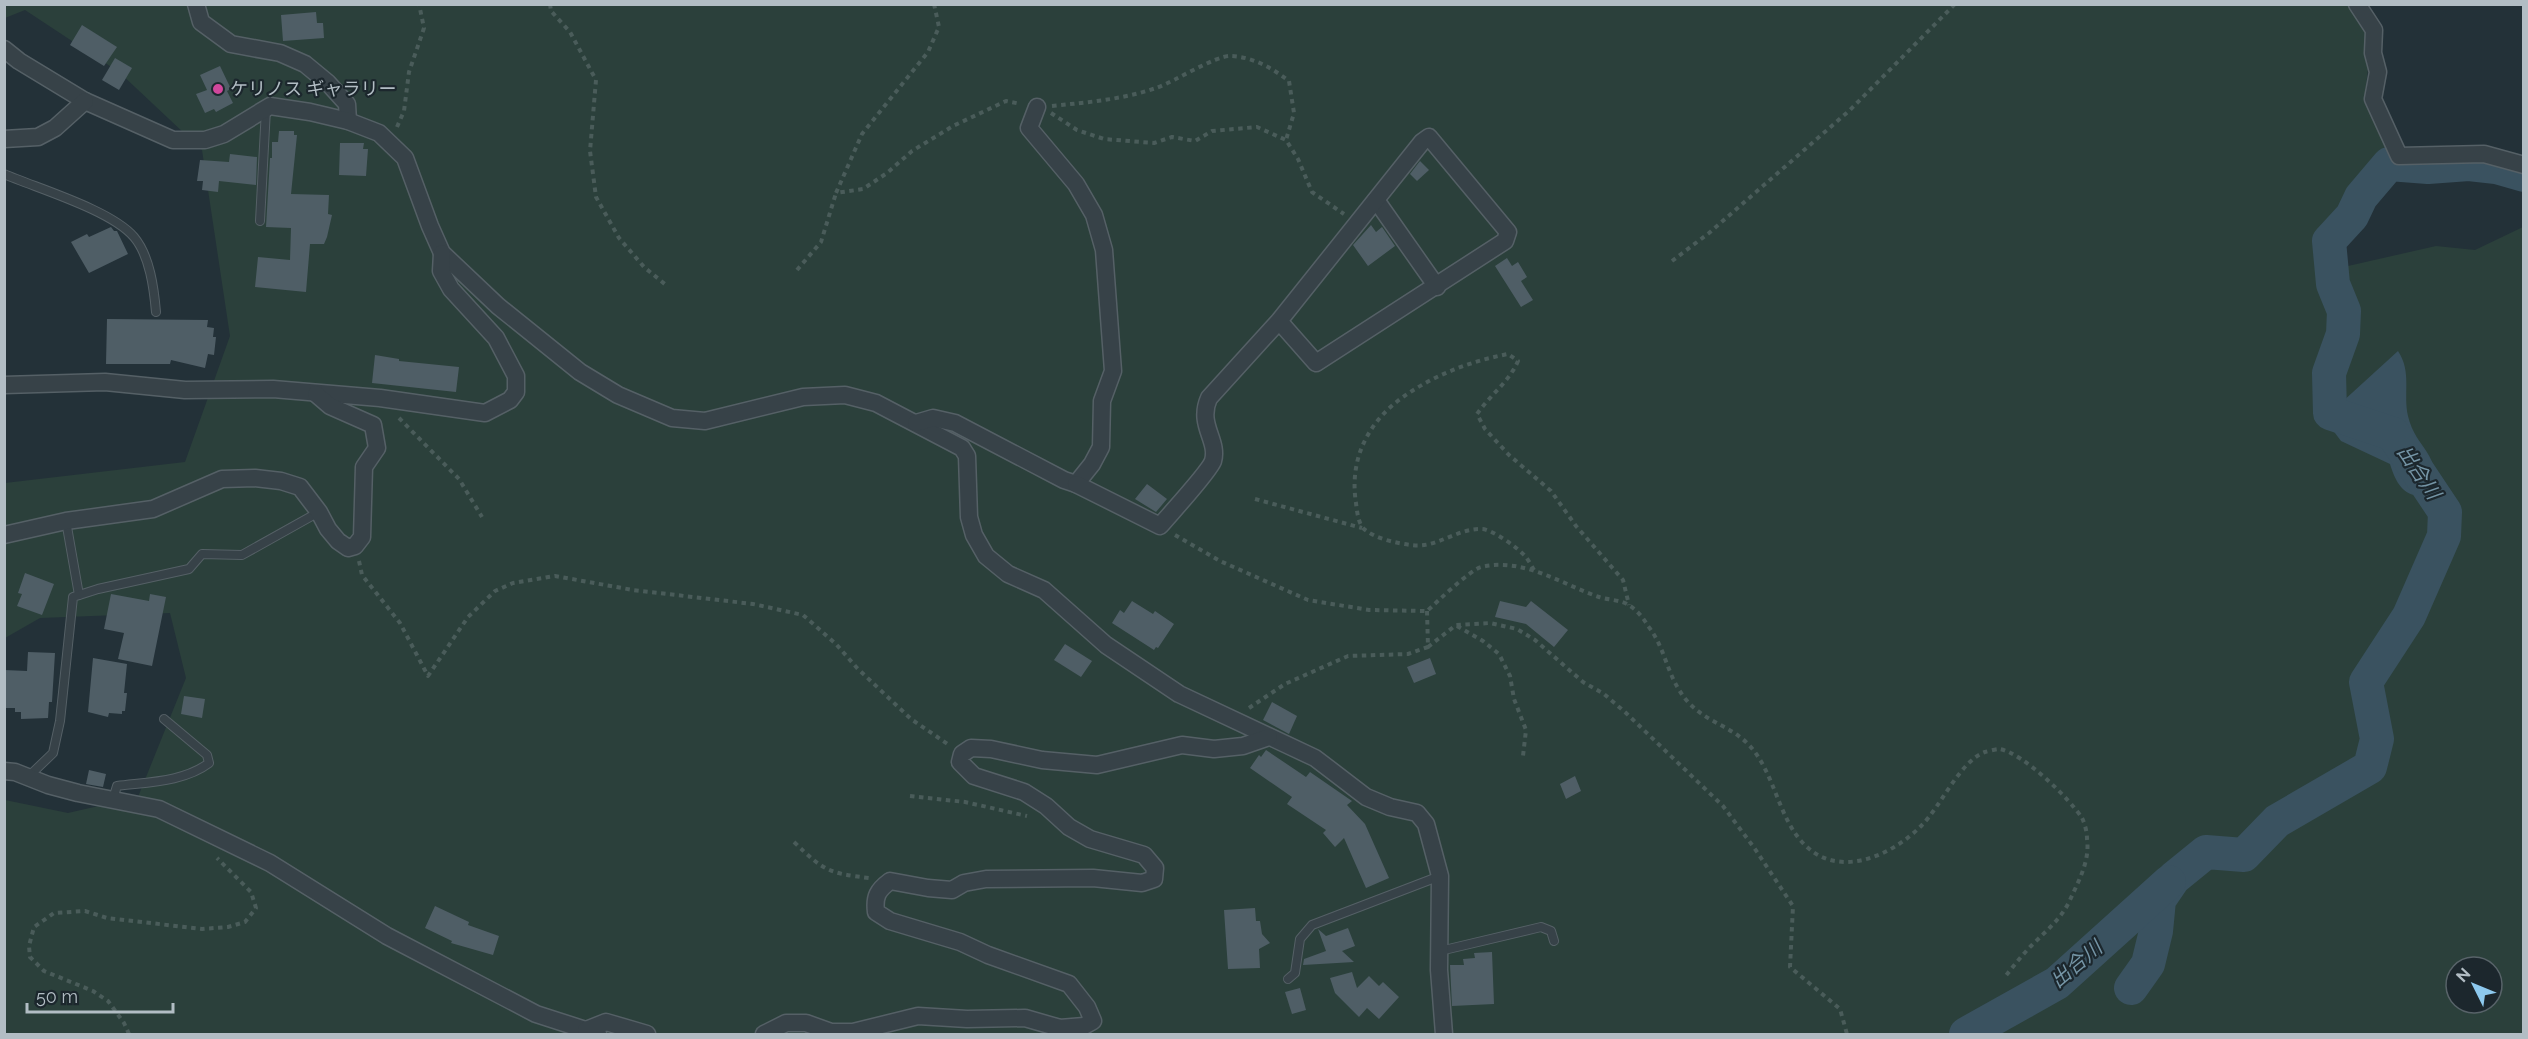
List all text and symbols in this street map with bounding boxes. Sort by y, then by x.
place label: ケリノス ギャラリー [230,78,397,99]
marker: ケリノス ギャラリー [211,82,225,96]
water label: 出合川 [2392,440,2447,505]
water label: 出合川 [2045,934,2108,992]
north arrow [2444,955,2504,1015]
text: N [2452,964,2475,986]
scale bar [27,976,172,1014]
text: 50 m [36,986,78,1007]

